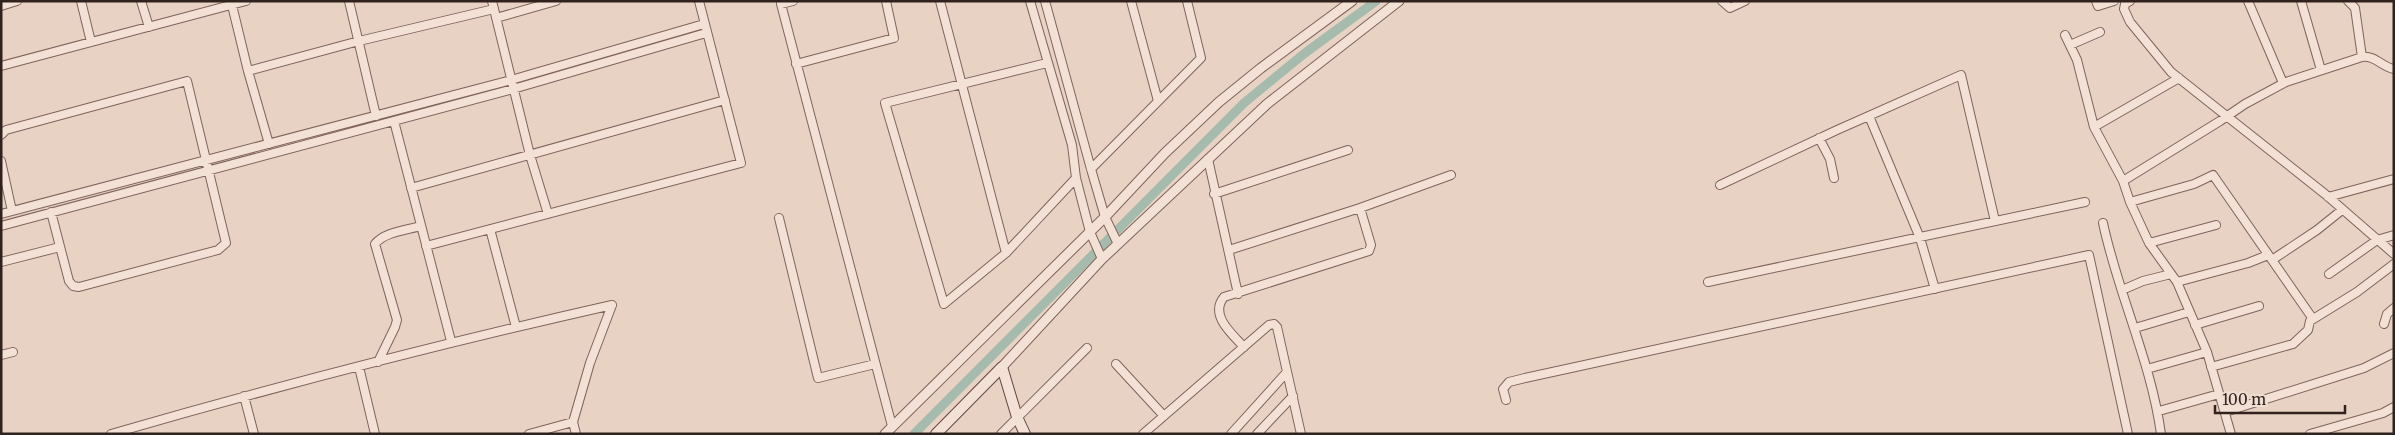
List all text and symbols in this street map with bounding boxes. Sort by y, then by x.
scale bar [2215,382,2345,414]
text: 100 m [2222,390,2266,409]

